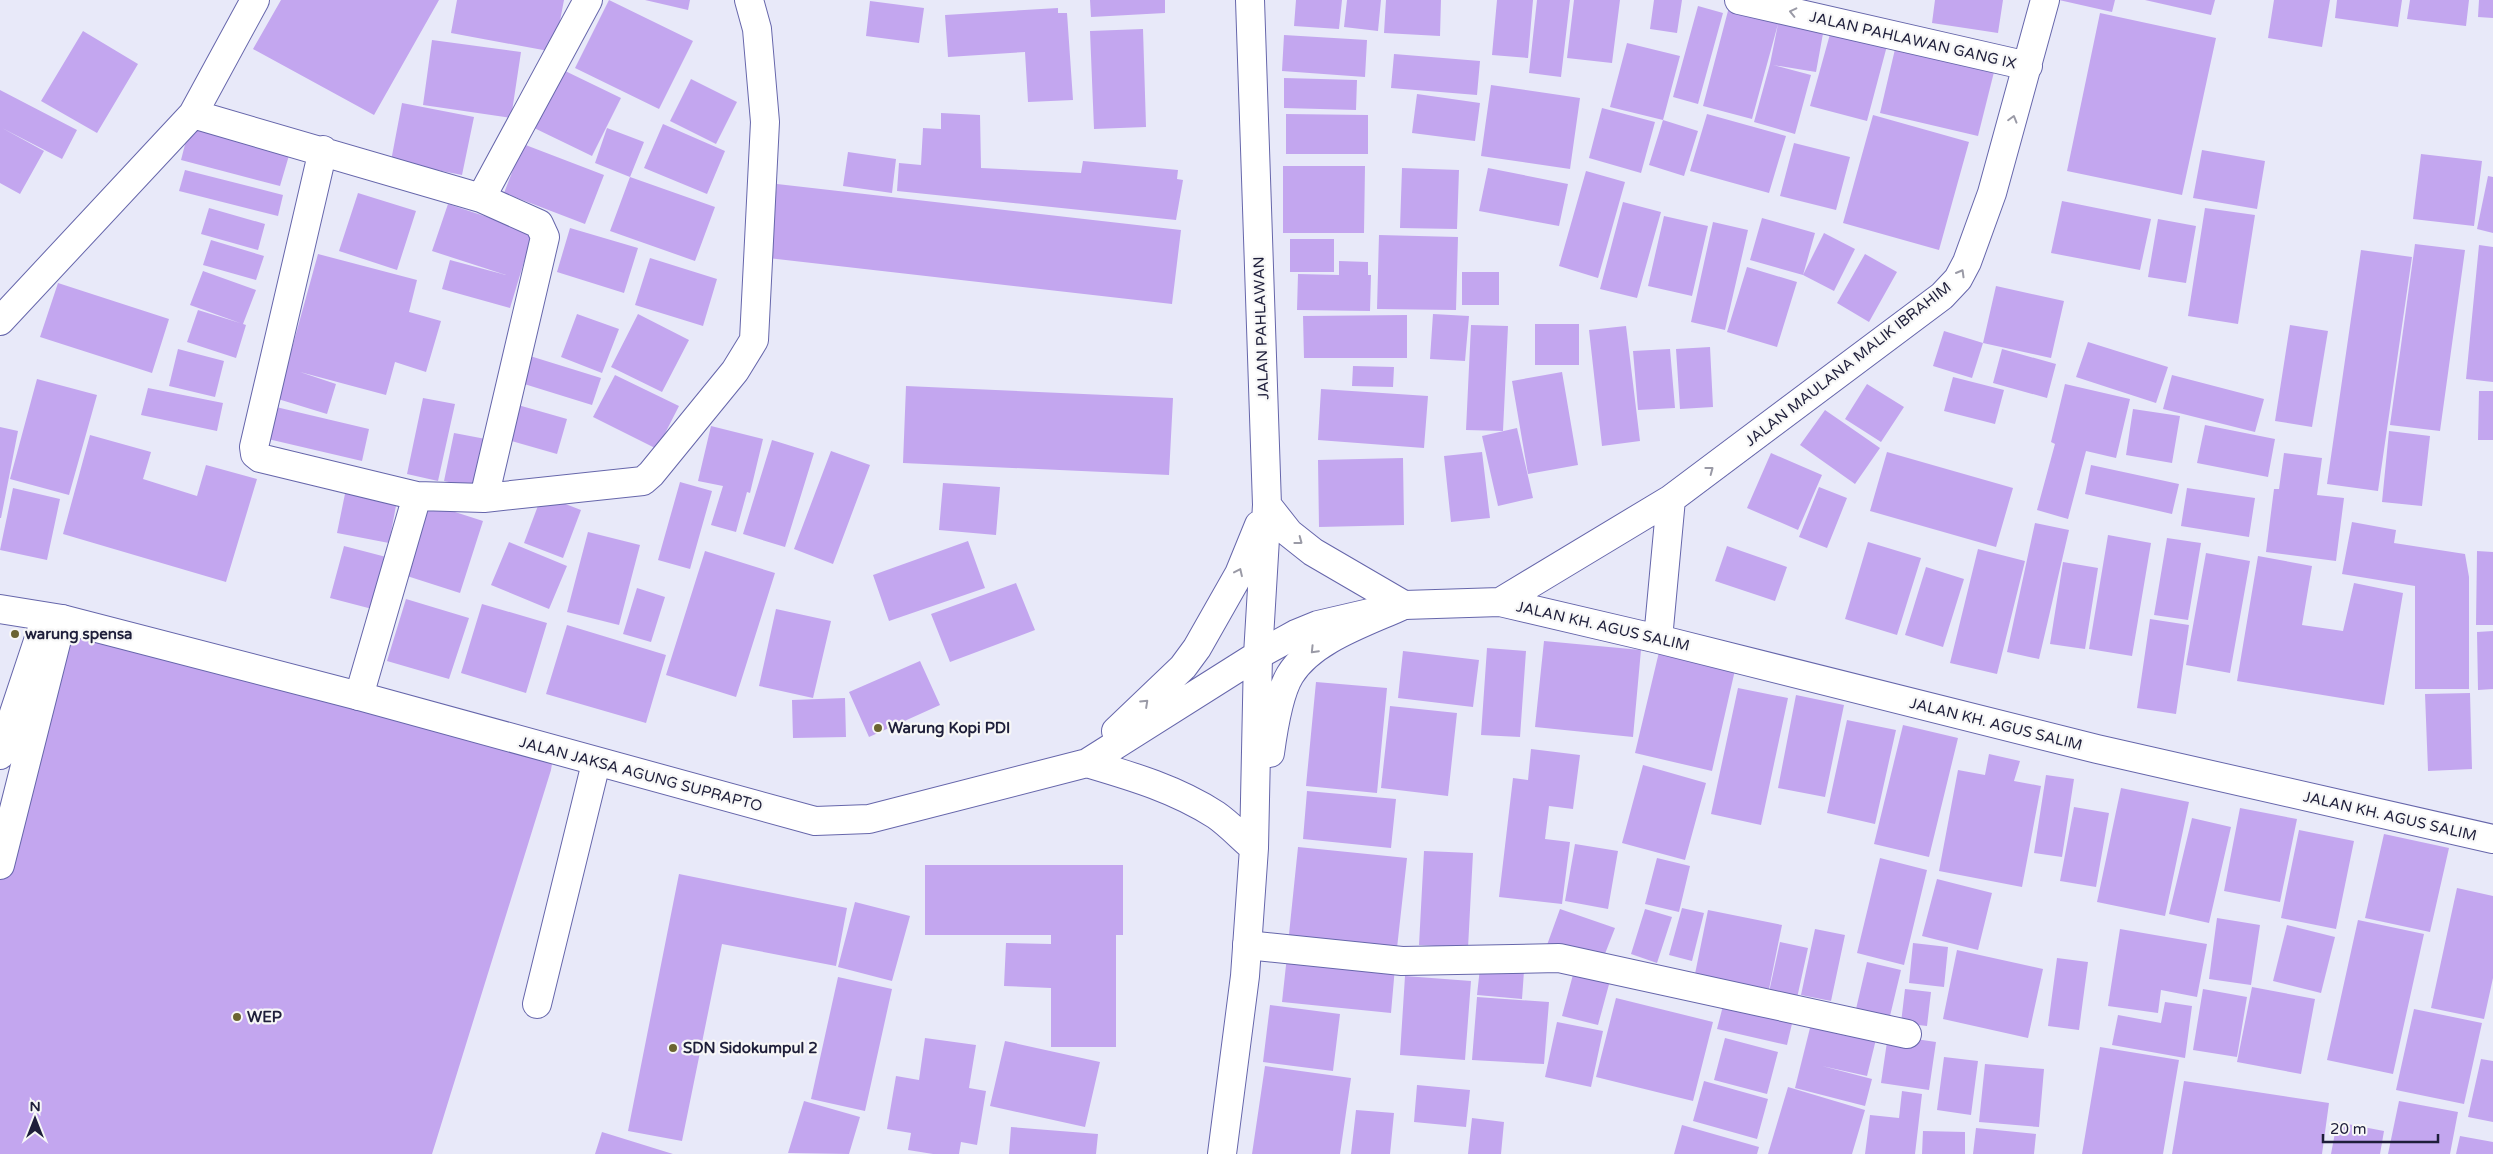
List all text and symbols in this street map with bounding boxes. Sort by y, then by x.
one-way arrow [1788,7,1797,18]
street label: JALAN PAHLAWAN GANG IX [1808,7,2018,73]
one-way arrow [2007,115,2017,123]
street label: JALAN PAHLAWAN [1250,256,1272,400]
one-way arrow [1955,269,1965,278]
street label: JALAN MAULANA MALIK IBRAHIM [1741,278,1955,450]
one-way arrow [1704,467,1714,476]
one-way arrow [1293,535,1303,544]
one-way arrow [1232,568,1243,577]
street label: JALAN KH. AGUS SALIM [1514,597,1692,655]
place label: warung spensa [25,625,133,644]
marker: warung spensa [9,628,21,640]
one-way arrow [1311,644,1320,653]
street label: JALAN KH. AGUS SALIM [1908,694,2084,754]
one-way arrow [1139,700,1148,709]
place label: Warung Kopi PDI [888,719,1010,738]
marker: Warung Kopi PDI [872,722,884,734]
street label: JALAN JAKSA AGUNG SUPRAPTO [518,733,764,815]
street label: JALAN KH. AGUS SALIM [2301,787,2479,845]
place label: WEP [247,1008,282,1026]
marker: WEP [231,1011,243,1023]
place label: SDN Sidokumpul 2 [683,1039,818,1058]
marker: SDN Sidokumpul 2 [667,1042,679,1054]
north arrow [10,1094,60,1144]
text: N [29,1098,41,1115]
scale bar [2323,1112,2438,1144]
text: 20 m [2330,1120,2367,1138]

